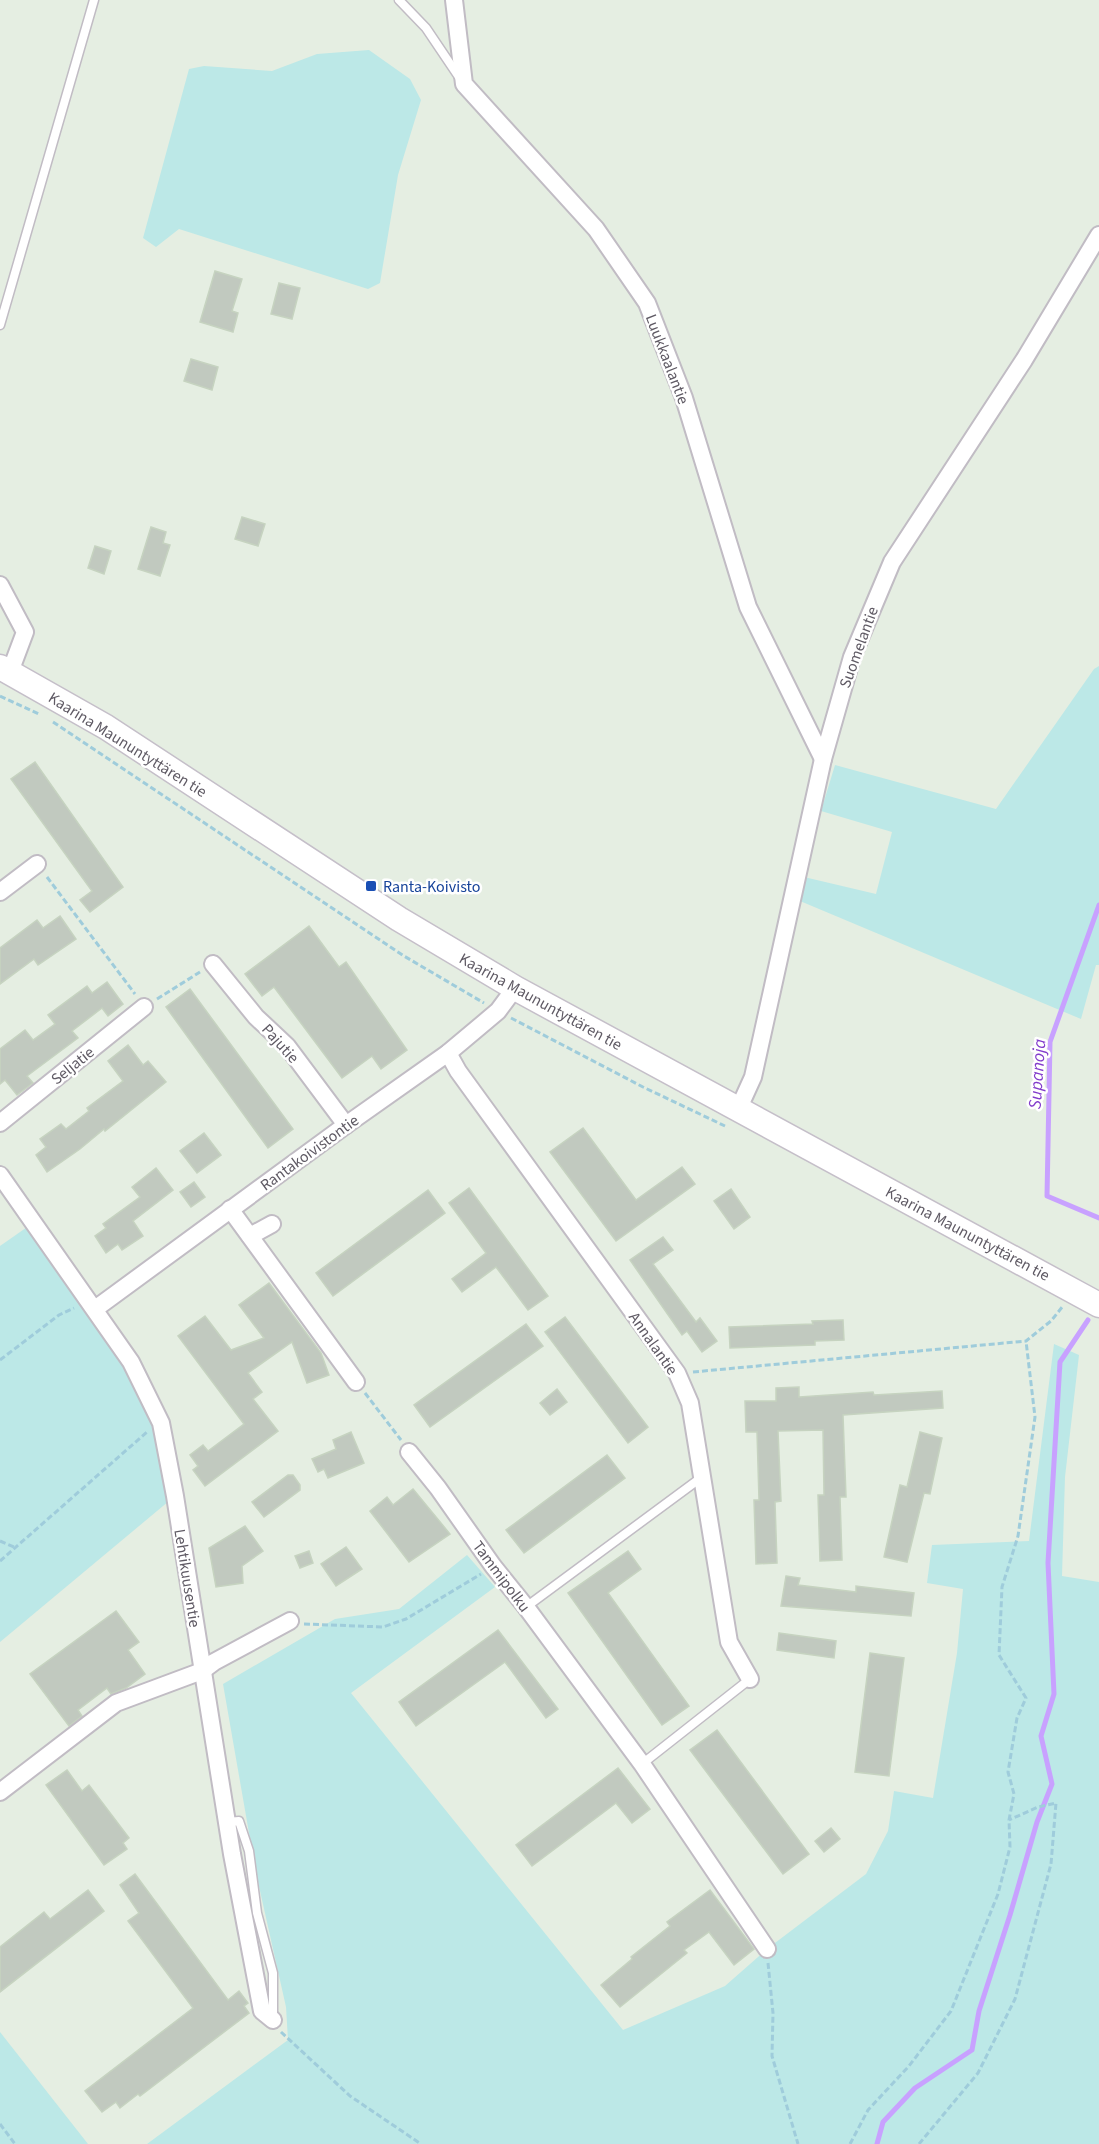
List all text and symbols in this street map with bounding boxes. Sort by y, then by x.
street label: Luukkaalantie [640,311,694,408]
street label: Suomelantie [834,603,884,691]
street label: Kaarina Maununtyttären tie [44,687,211,803]
place label: Ranta-Koivisto [383,876,480,898]
marker: Ranta-Koivisto [364,879,378,893]
street label: Kaarina Maununtyttären tie [455,948,626,1056]
street label: Pajutie [257,1019,304,1068]
water label: Supanoja [1023,1038,1052,1110]
street label: Seljatie [46,1042,99,1090]
street label: Rantakoivistontie [256,1110,363,1196]
street label: Kaarina Maununtyttären tie [882,1181,1054,1287]
street label: Annalantie [623,1308,683,1380]
street label: Lehtikuusentie [168,1527,206,1629]
street label: Tammipolku [467,1536,535,1617]

